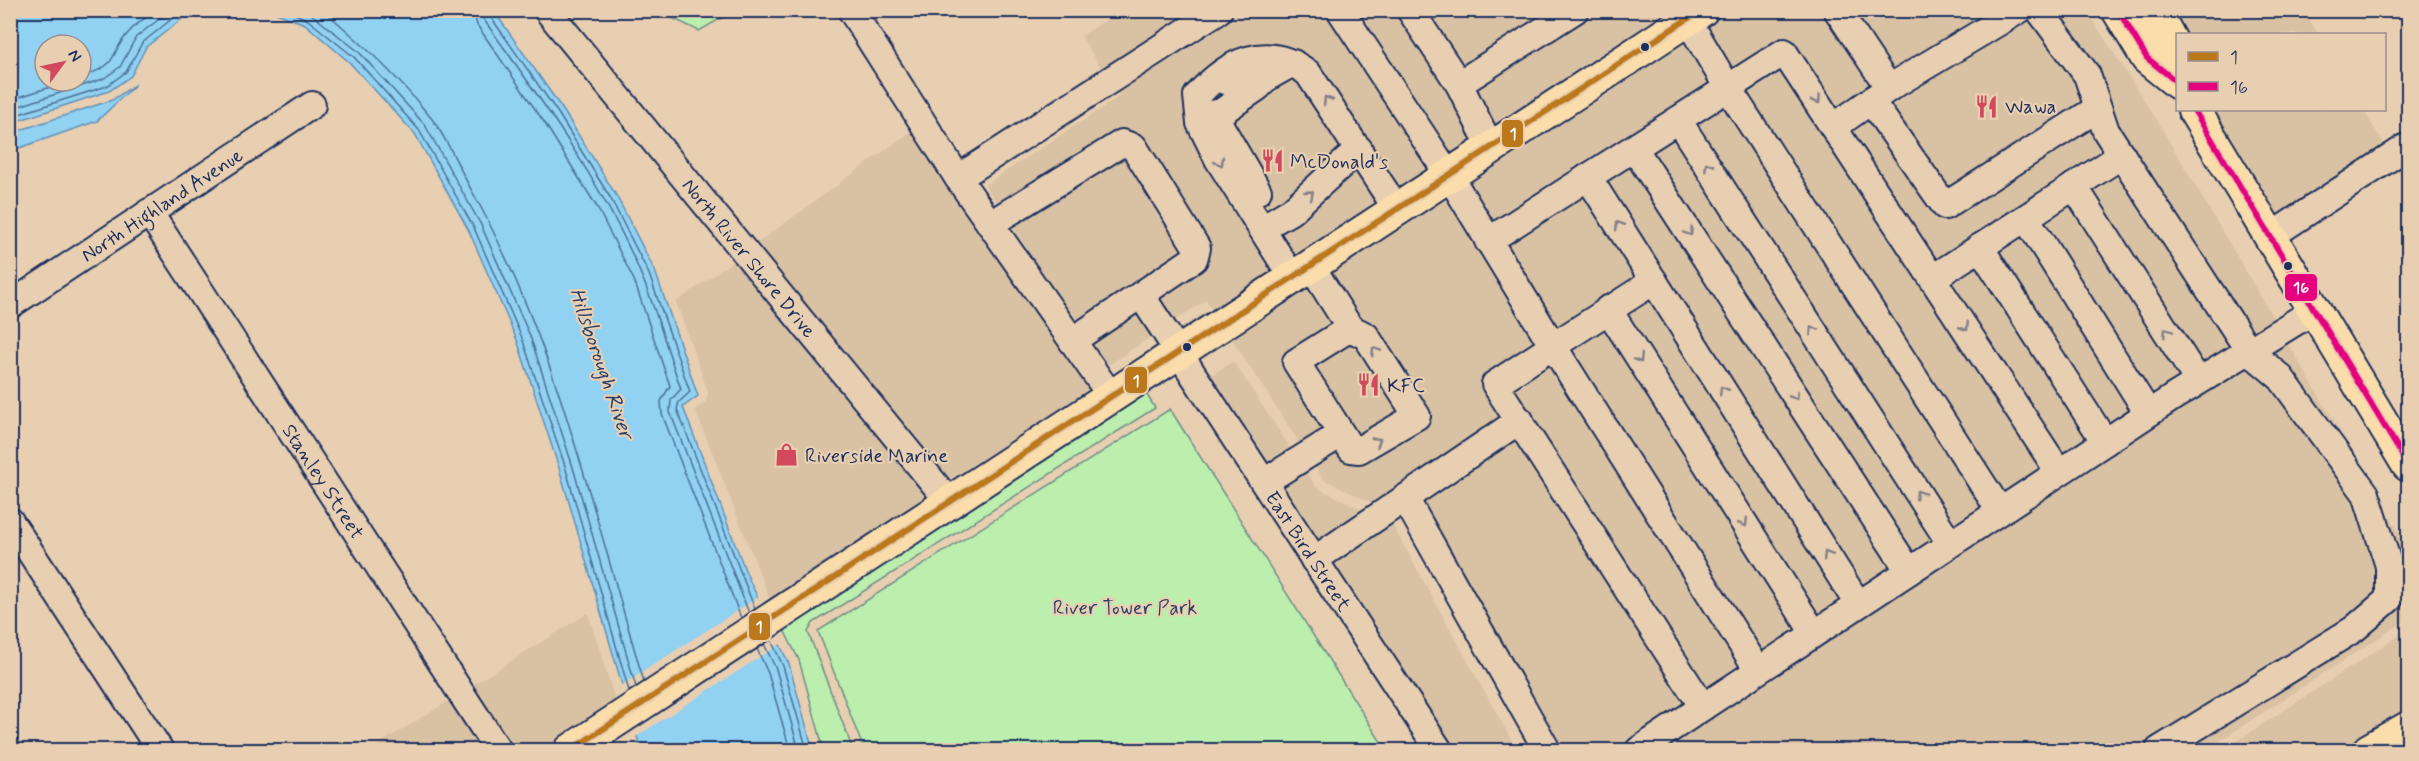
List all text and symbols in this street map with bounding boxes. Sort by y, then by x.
north arrow [33,33,93,93]
legend [2176,33,2386,111]
unlabelled marker [1639,41,1651,53]
text: N [63,45,86,66]
text: 1 [2230,46,2238,70]
text: 16 [2230,76,2248,100]
restaurant icon: Wawa [1974,93,2000,119]
one-way arrow [1810,94,1821,105]
place label: Wawa [2005,94,2056,121]
one-way arrow [1323,96,1335,106]
line badge: 1 [1501,119,1524,148]
text: 1 [1509,124,1517,145]
street label: North Highland Avenue [76,142,249,269]
restaurant icon: McDonald's [1259,148,1285,174]
place label: McDonald's [1290,149,1388,176]
one-way arrow [1213,156,1225,166]
one-way arrow [1704,162,1715,173]
street label: North River Shore Drive [675,173,822,344]
one-way arrow [1303,191,1314,202]
one-way arrow [1614,221,1626,231]
one-way arrow [1681,226,1693,236]
unlabelled marker [2282,260,2294,272]
line badge: 16 [2284,273,2318,302]
text: 16 [2293,278,2309,299]
water label: Hillsborough River [562,284,641,445]
one-way arrow [1958,320,1969,331]
one-way arrow [1809,326,1821,336]
one-way arrow [2162,328,2174,338]
unlabelled marker [1181,341,1193,353]
one-way arrow [1371,347,1382,358]
one-way arrow [1632,352,1643,363]
line badge: 1 [1124,366,1148,394]
text: 1 [1132,371,1140,392]
restaurant icon: KFC [1356,372,1382,398]
place label: KFC [1387,373,1425,400]
one-way arrow [1719,386,1730,397]
one-way arrow [1788,389,1799,400]
street label: Stanley Street [275,419,370,545]
one-way arrow [1370,437,1381,448]
shop icon: Riverside Marine [774,442,800,468]
place label: Riverside Marine [805,443,948,470]
street label: East Bird Street [1258,486,1357,618]
one-way arrow [1914,490,1926,500]
one-way arrow [1737,516,1748,527]
one-way arrow [1824,550,1835,561]
park label: River Tower Park [1053,595,1197,622]
line badge: 1 [748,612,771,641]
text: 1 [755,617,763,638]

